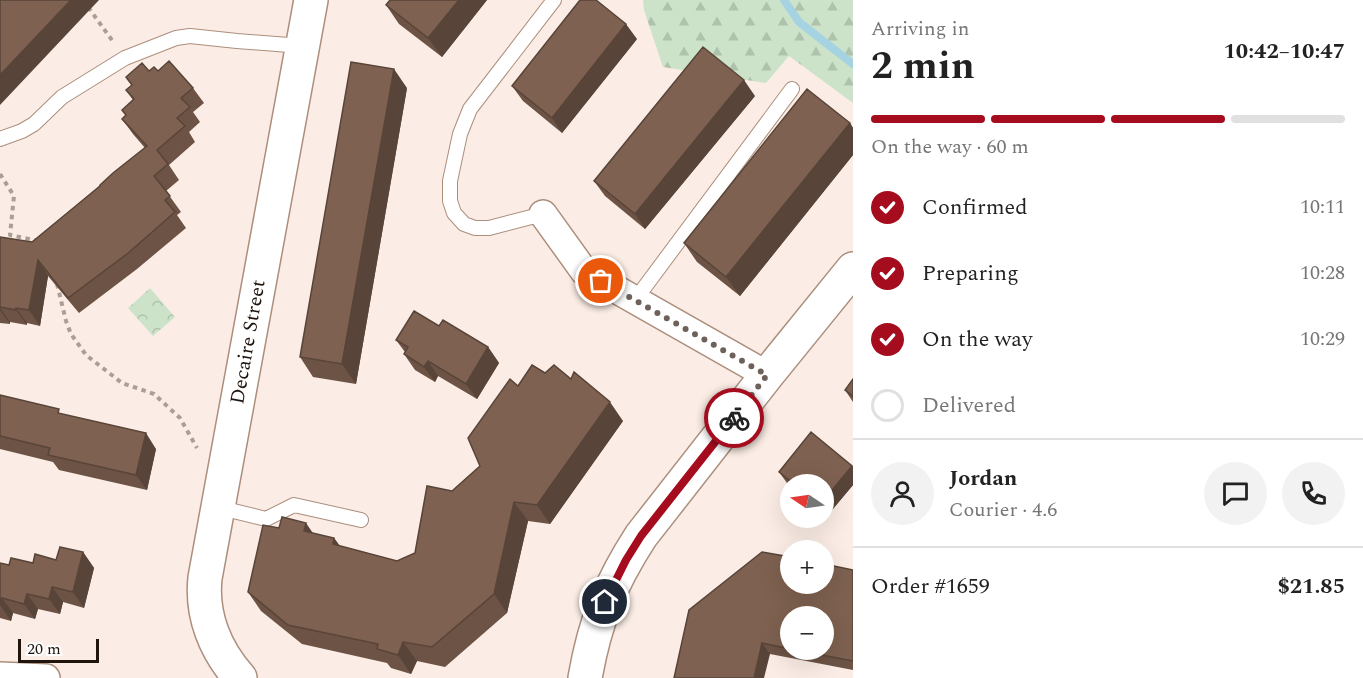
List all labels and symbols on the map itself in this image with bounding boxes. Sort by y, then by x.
pin [575,255,626,306]
street label: Decaire Street [222,277,274,407]
courier [704,388,764,448]
north arrow [780,474,834,528]
pin [579,576,630,627]
scale bar [18,636,99,664]

